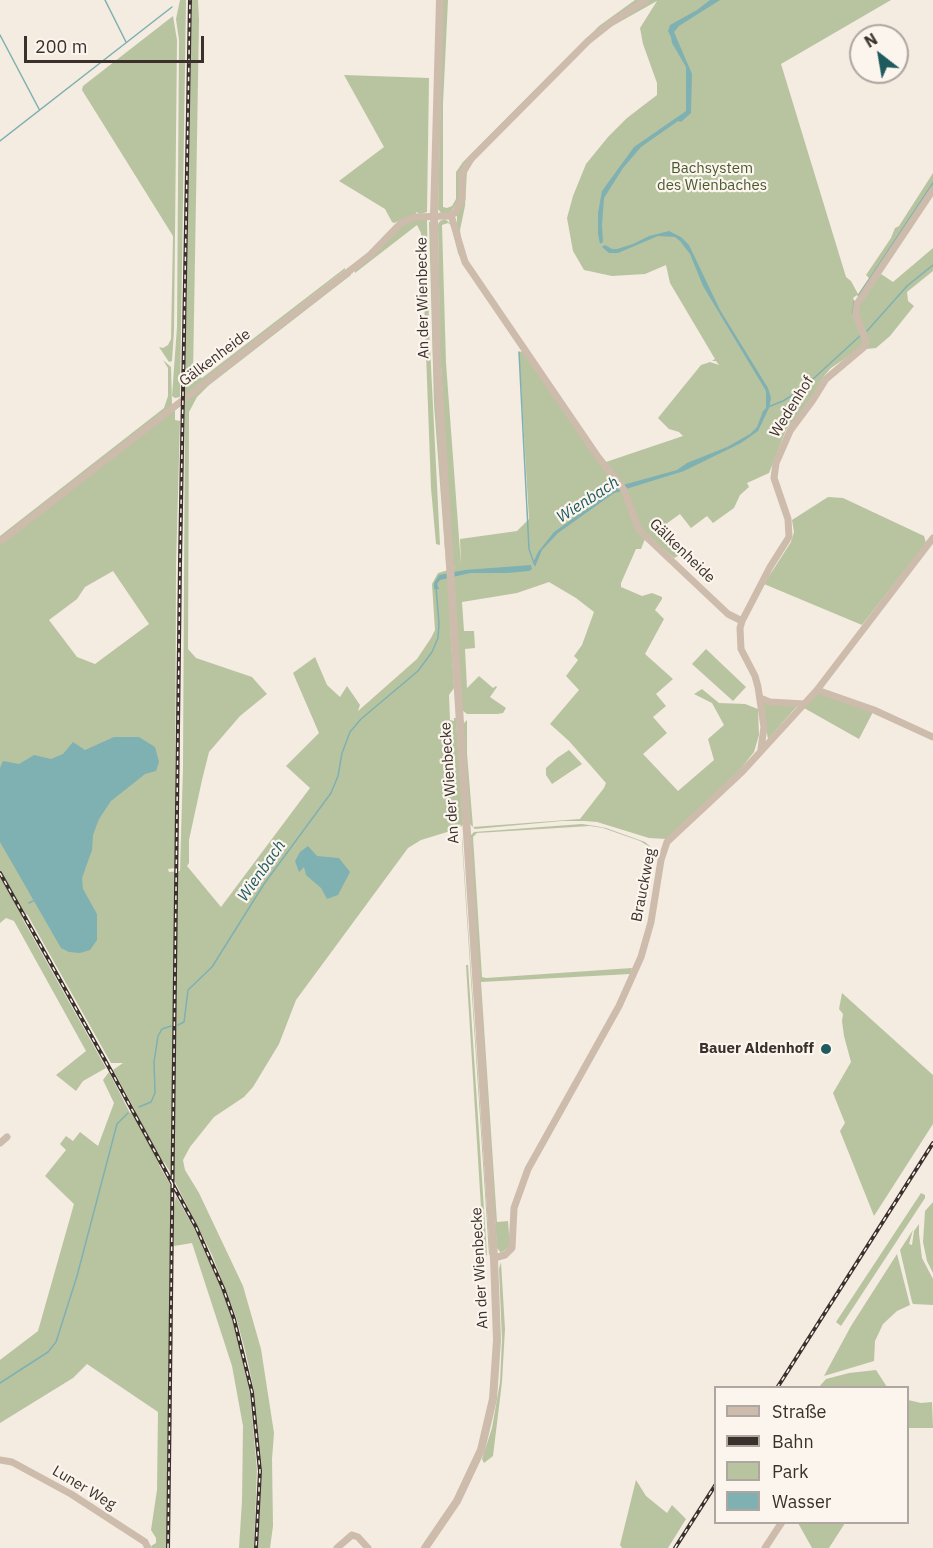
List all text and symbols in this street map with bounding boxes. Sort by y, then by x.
scale bar [27,24,207,62]
north arrow [849,24,909,84]
text: N [861,29,881,52]
text: 200 m [35,35,87,58]
park label: Bachsystem des Wienbaches [657,160,767,195]
street label: An der Wienbecke [413,237,433,359]
street label: Gälkenheide [176,325,254,391]
street label: Wedenhof [766,373,818,441]
water label: Wienbach [553,473,623,527]
street label: Gälkenheide [645,515,719,587]
street label: An der Wienbecke [437,722,463,844]
water label: Wienbach [234,837,290,905]
street label: Brauckweg [628,847,660,923]
place label: Bauer Aldenhoff [699,1040,814,1058]
marker: Bauer Aldenhoff [819,1042,833,1056]
street label: An der Wienbecke [468,1207,492,1329]
legend [714,1386,909,1524]
text: Straße [772,1400,826,1423]
text: Bahn [772,1430,814,1453]
text: Park [772,1460,808,1483]
street label: Luner Weg [49,1462,119,1514]
text: Wasser [772,1490,831,1513]

